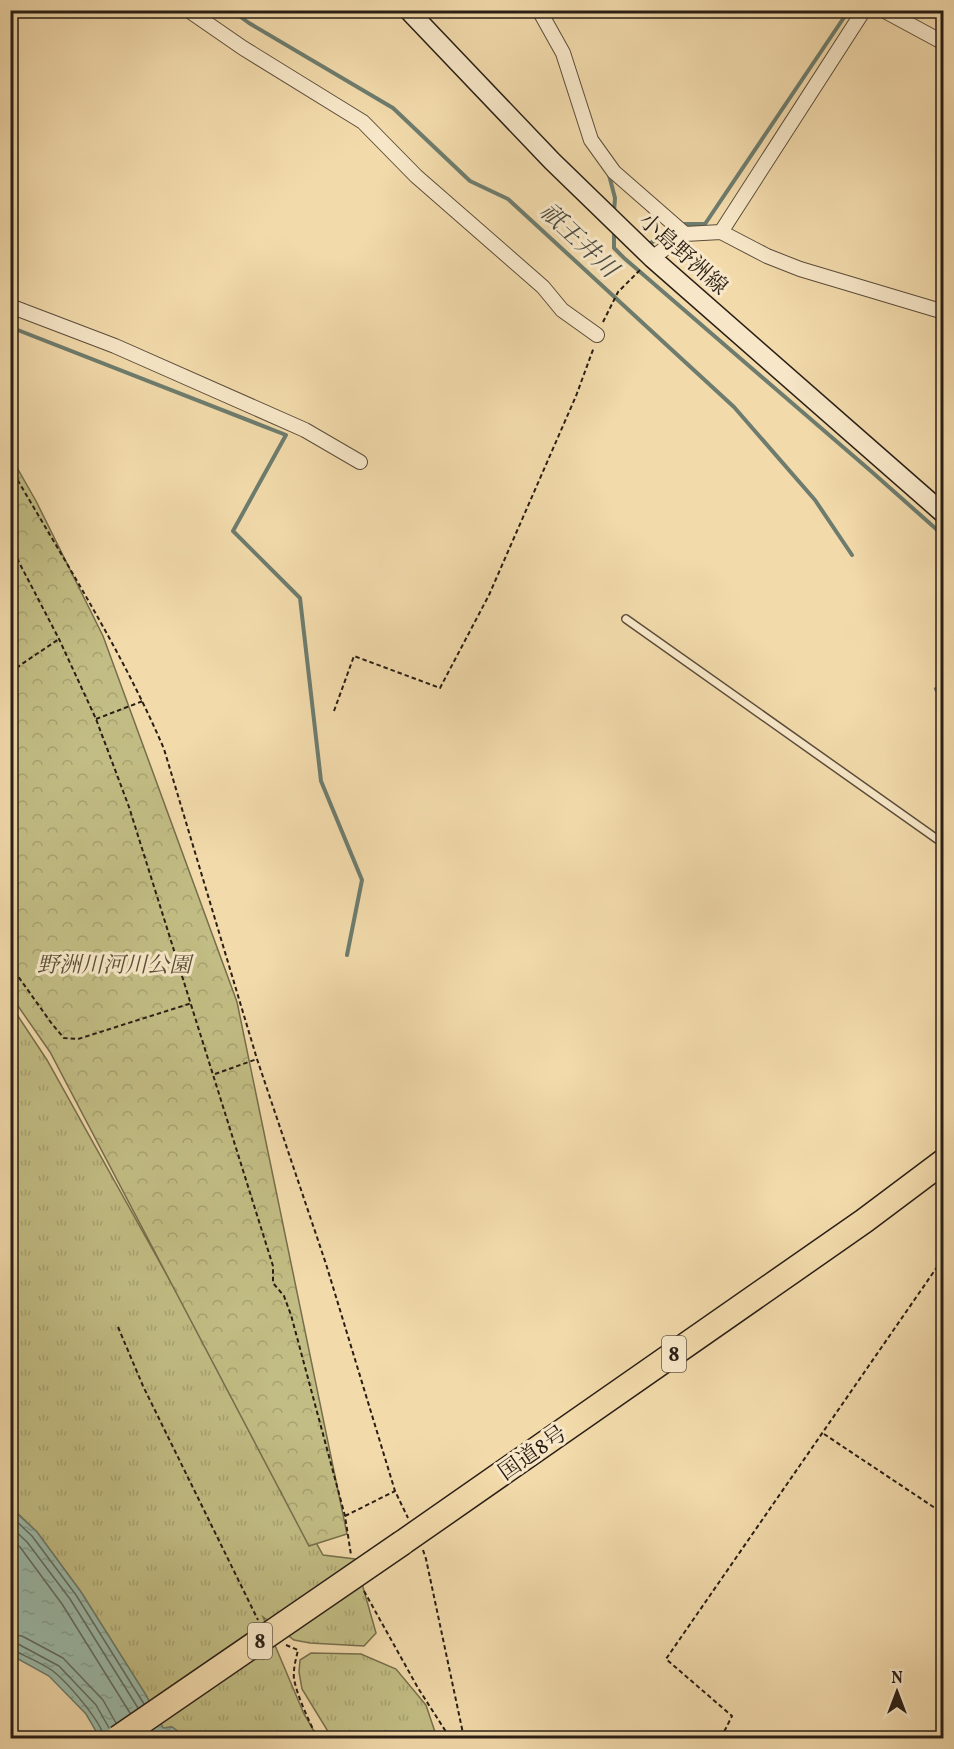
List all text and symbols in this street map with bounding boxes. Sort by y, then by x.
water label: 祇王井川 [531,196,627,289]
street label: 小島野洲線 [631,207,734,303]
park label: 野洲川河川公園 [37,951,194,982]
road number: 8 [662,1336,686,1372]
street label: 国道8号 [493,1419,574,1489]
road number: 8 [248,1623,272,1659]
north arrow [867,1662,927,1722]
text: N [891,1668,903,1690]

